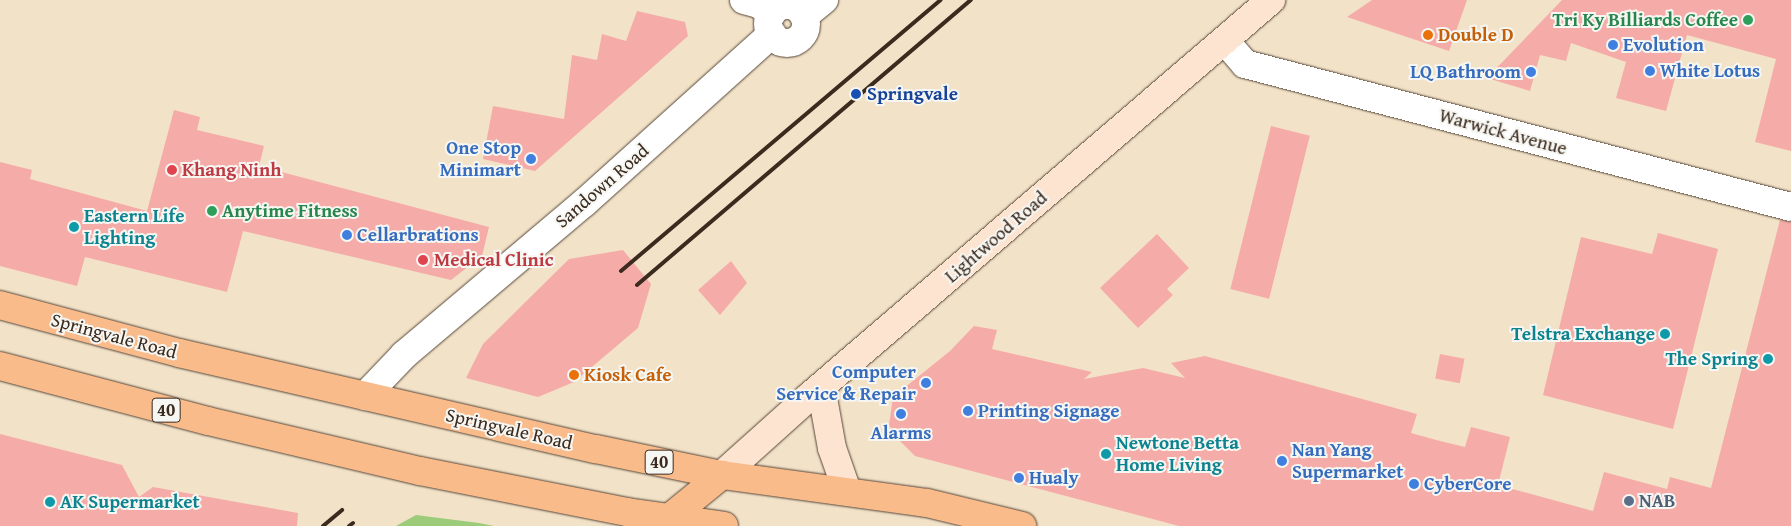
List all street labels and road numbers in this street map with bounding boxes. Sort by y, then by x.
street label: Warwick Avenue [1437,104,1569,160]
street label: Sandown Road [551,139,653,233]
street label: Lightwood Road [940,186,1052,288]
street label: Springvale Road [49,308,179,364]
road number: 40 [151,394,181,426]
street label: Springvale Road [444,403,574,455]
road number: 40 [644,447,674,478]

